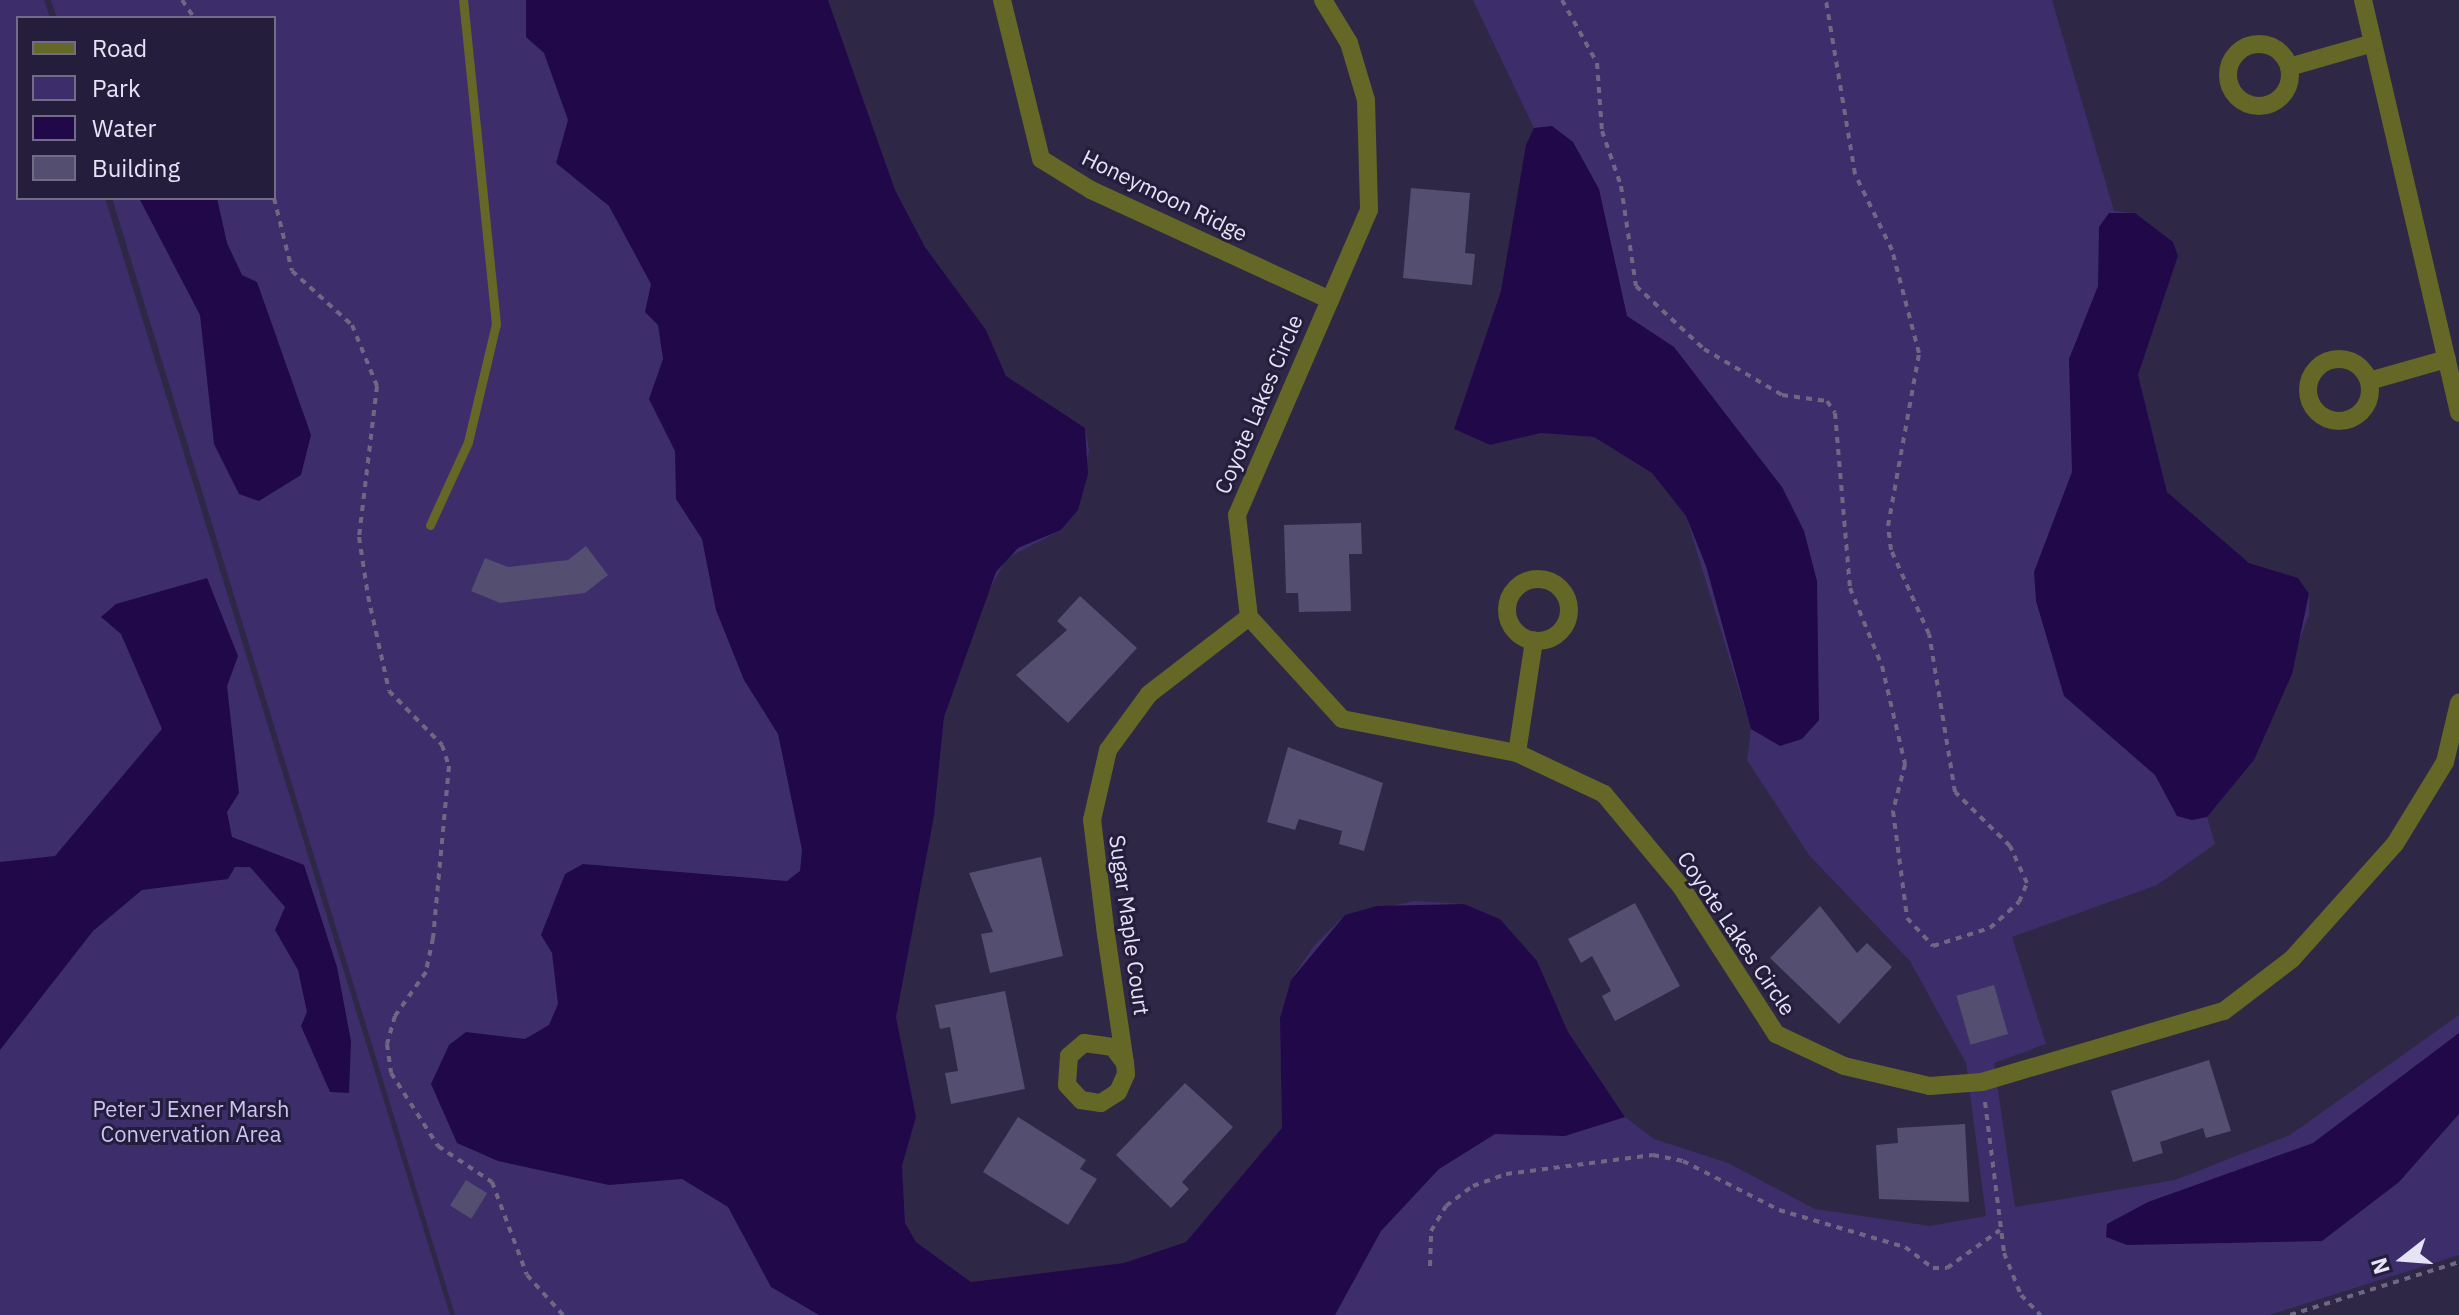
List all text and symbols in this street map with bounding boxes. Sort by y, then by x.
legend [16,16,276,200]
text: Road [92,32,147,64]
text: Park [92,72,141,104]
text: Water [92,112,156,144]
street label: Honeymoon Ridge [1078,144,1252,246]
text: Building [92,152,180,184]
street label: Coyote Lakes Circle [1208,310,1308,498]
street label: Sugar Maple Court [1104,833,1156,1017]
street label: Coyote Lakes Circle [1672,846,1802,1020]
park label: Peter J Exner Marsh Convervation Area [92,1095,290,1146]
north arrow [2363,1219,2443,1299]
text: N [2363,1254,2396,1278]

